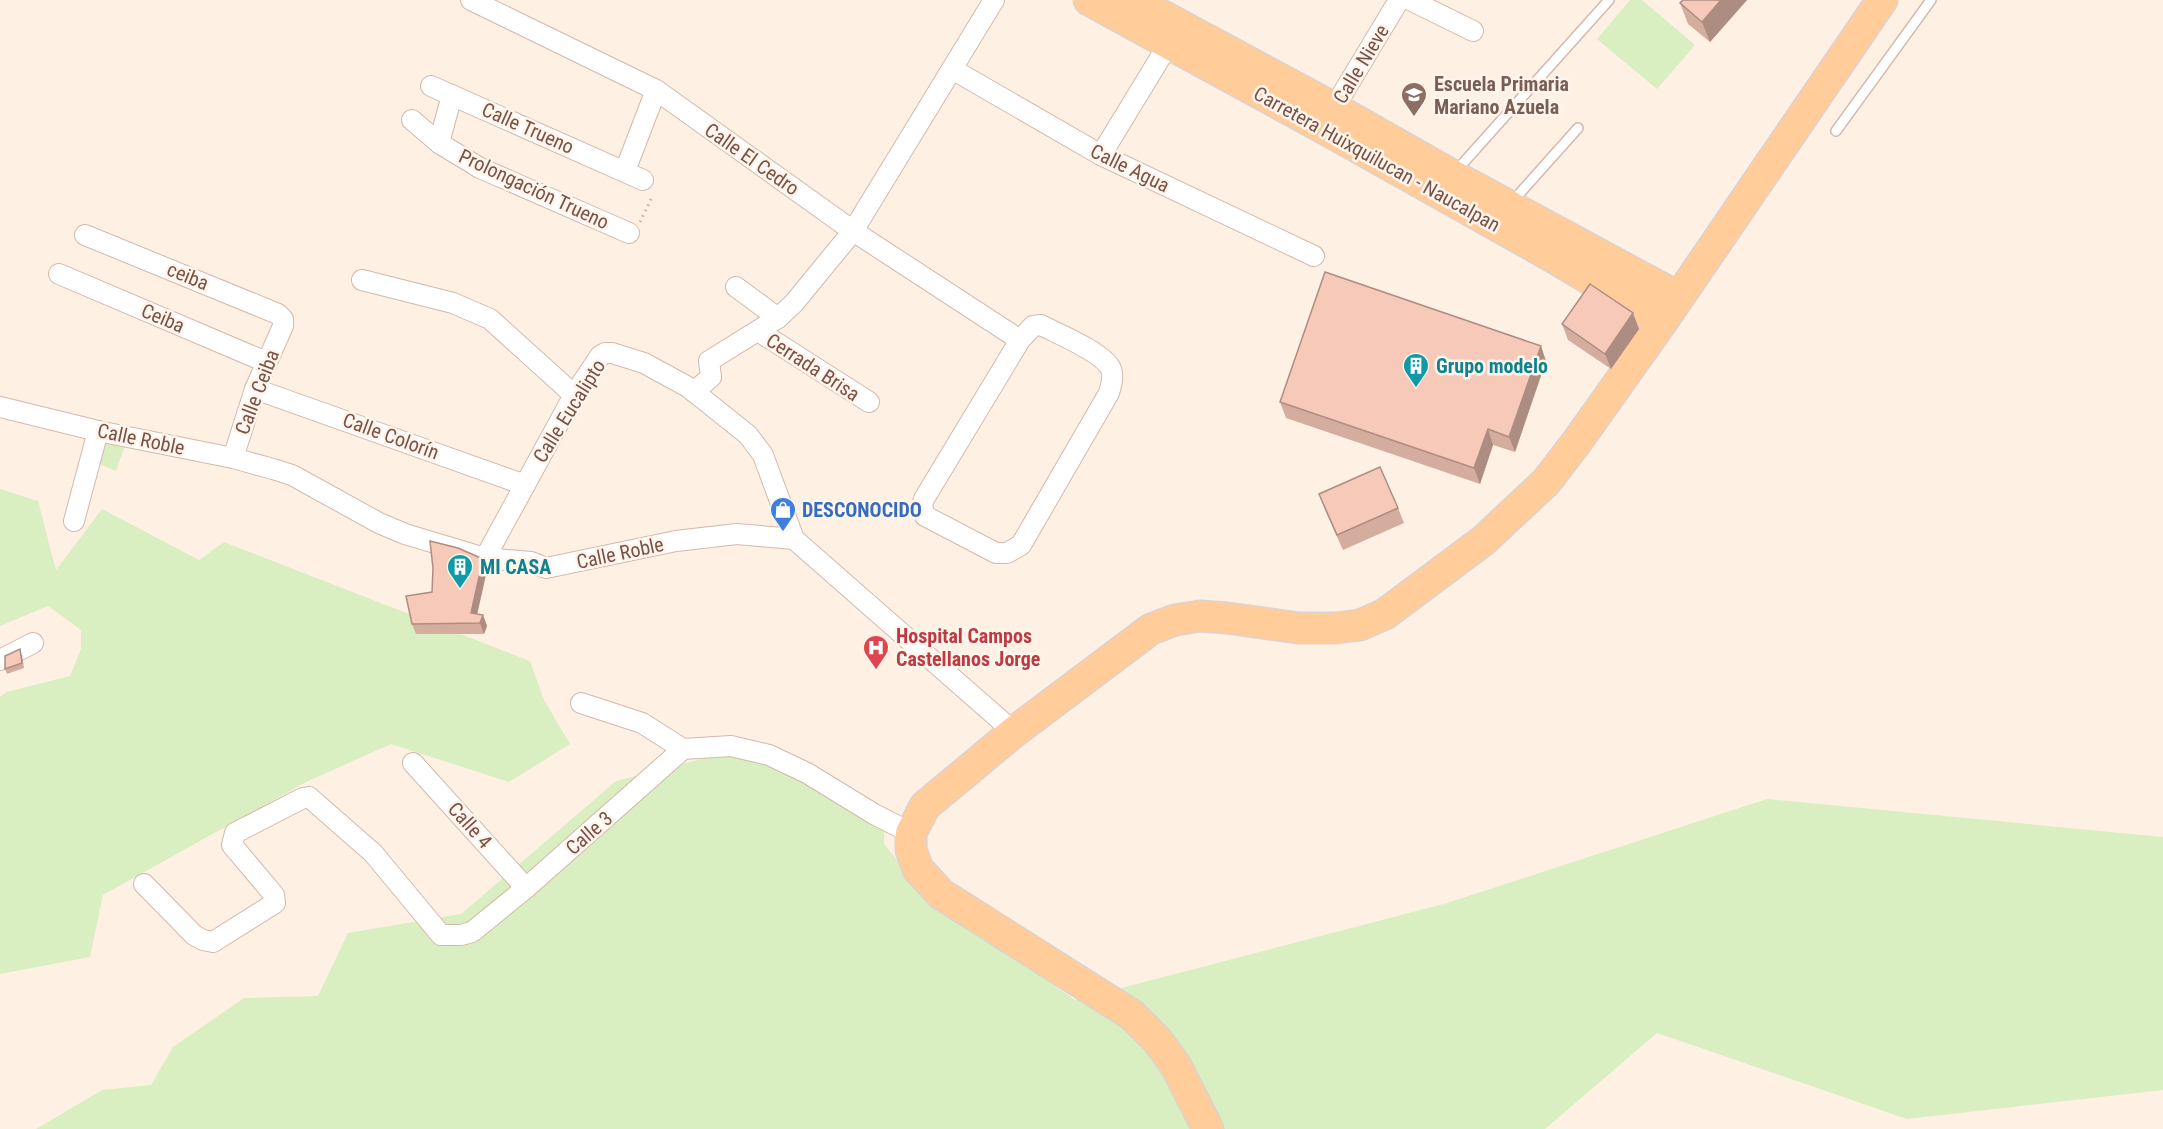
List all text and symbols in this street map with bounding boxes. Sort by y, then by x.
street label: Calle Nieve [1328,20,1394,108]
place label: Escuela Primaria Mariano Azuela [1434,72,1569,119]
school or university icon: Escuela Primaria Mariano Azuela [1399,80,1429,118]
street label: Carretera Huixquilucan - Naucalpan [1250,81,1504,237]
street label: Calle Trueno [478,97,578,159]
street label: Calle El Cedro [700,118,804,200]
street label: Calle Agua [1087,139,1173,197]
street label: Prolongación Trueno [455,144,613,234]
street label: ceiba [164,257,212,295]
street label: Ceiba [138,298,188,338]
street label: Cerrada Brisa [762,328,864,406]
street label: Calle Ceiba [230,346,284,438]
building icon: Grupo modelo [1401,351,1431,389]
place label: Grupo modelo [1436,354,1548,378]
street label: Calle Eucalipto [528,355,610,467]
street label: Calle Colorín [340,408,442,464]
street label: Calle Roble [95,418,187,460]
shop icon: DESCONOCIDO [768,495,798,533]
place label: DESCONOCIDO [802,498,922,522]
street label: Calle Roble [574,532,666,574]
building icon: MI CASA [445,552,475,590]
place label: MI CASA [480,555,551,579]
place label: Hospital Campos Castellanos Jorge [896,624,1040,671]
hospital icon: Hospital Campos Castellanos Jorge [861,633,891,671]
street label: Calle 4 [443,797,497,853]
street label: Calle 3 [561,806,617,860]

